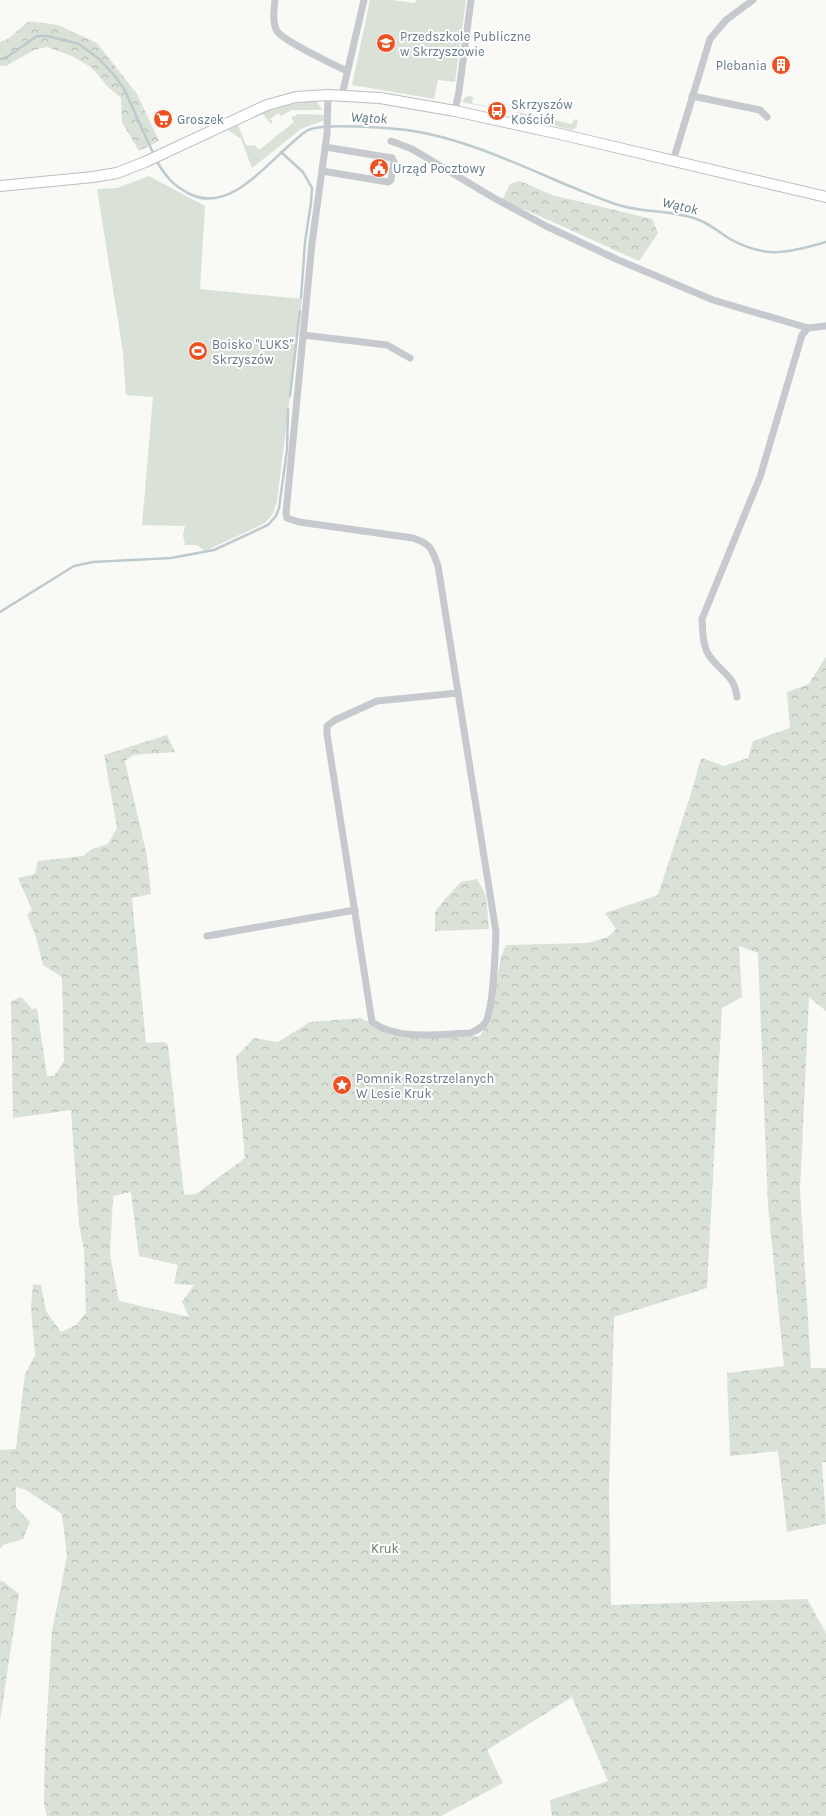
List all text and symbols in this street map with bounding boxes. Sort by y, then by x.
place label: Przedszkole Publiczne w Skrzyszowie [400,29,531,59]
school or university icon: Przedszkole Publiczne w Skrzyszowie [375,32,397,54]
building icon: Plebania [770,54,792,76]
place label: Plebania [716,58,767,73]
place label: Skrzyszów Kościół [511,97,573,127]
bus stop icon: Skrzyszów Kościół [486,100,508,122]
supermarket icon: Groszek [152,108,174,130]
water label: Wątok [350,109,389,127]
place label: Groszek [177,112,224,127]
public building icon: Urząd Pocztowy [368,157,390,179]
place label: Urząd Pocztowy [393,161,485,176]
water label: Wątok [660,194,701,219]
place label: Boisko "LUKS" Skrzyszów [212,337,294,367]
sports icon: Boisko "LUKS" Skrzyszów [187,340,209,362]
place label: Pomnik Rozstrzelanych W Lesie Kruk [356,1071,494,1101]
place icon: Pomnik Rozstrzelanych W Lesie Kruk [331,1074,353,1096]
park label: Kruk [371,1541,399,1556]

